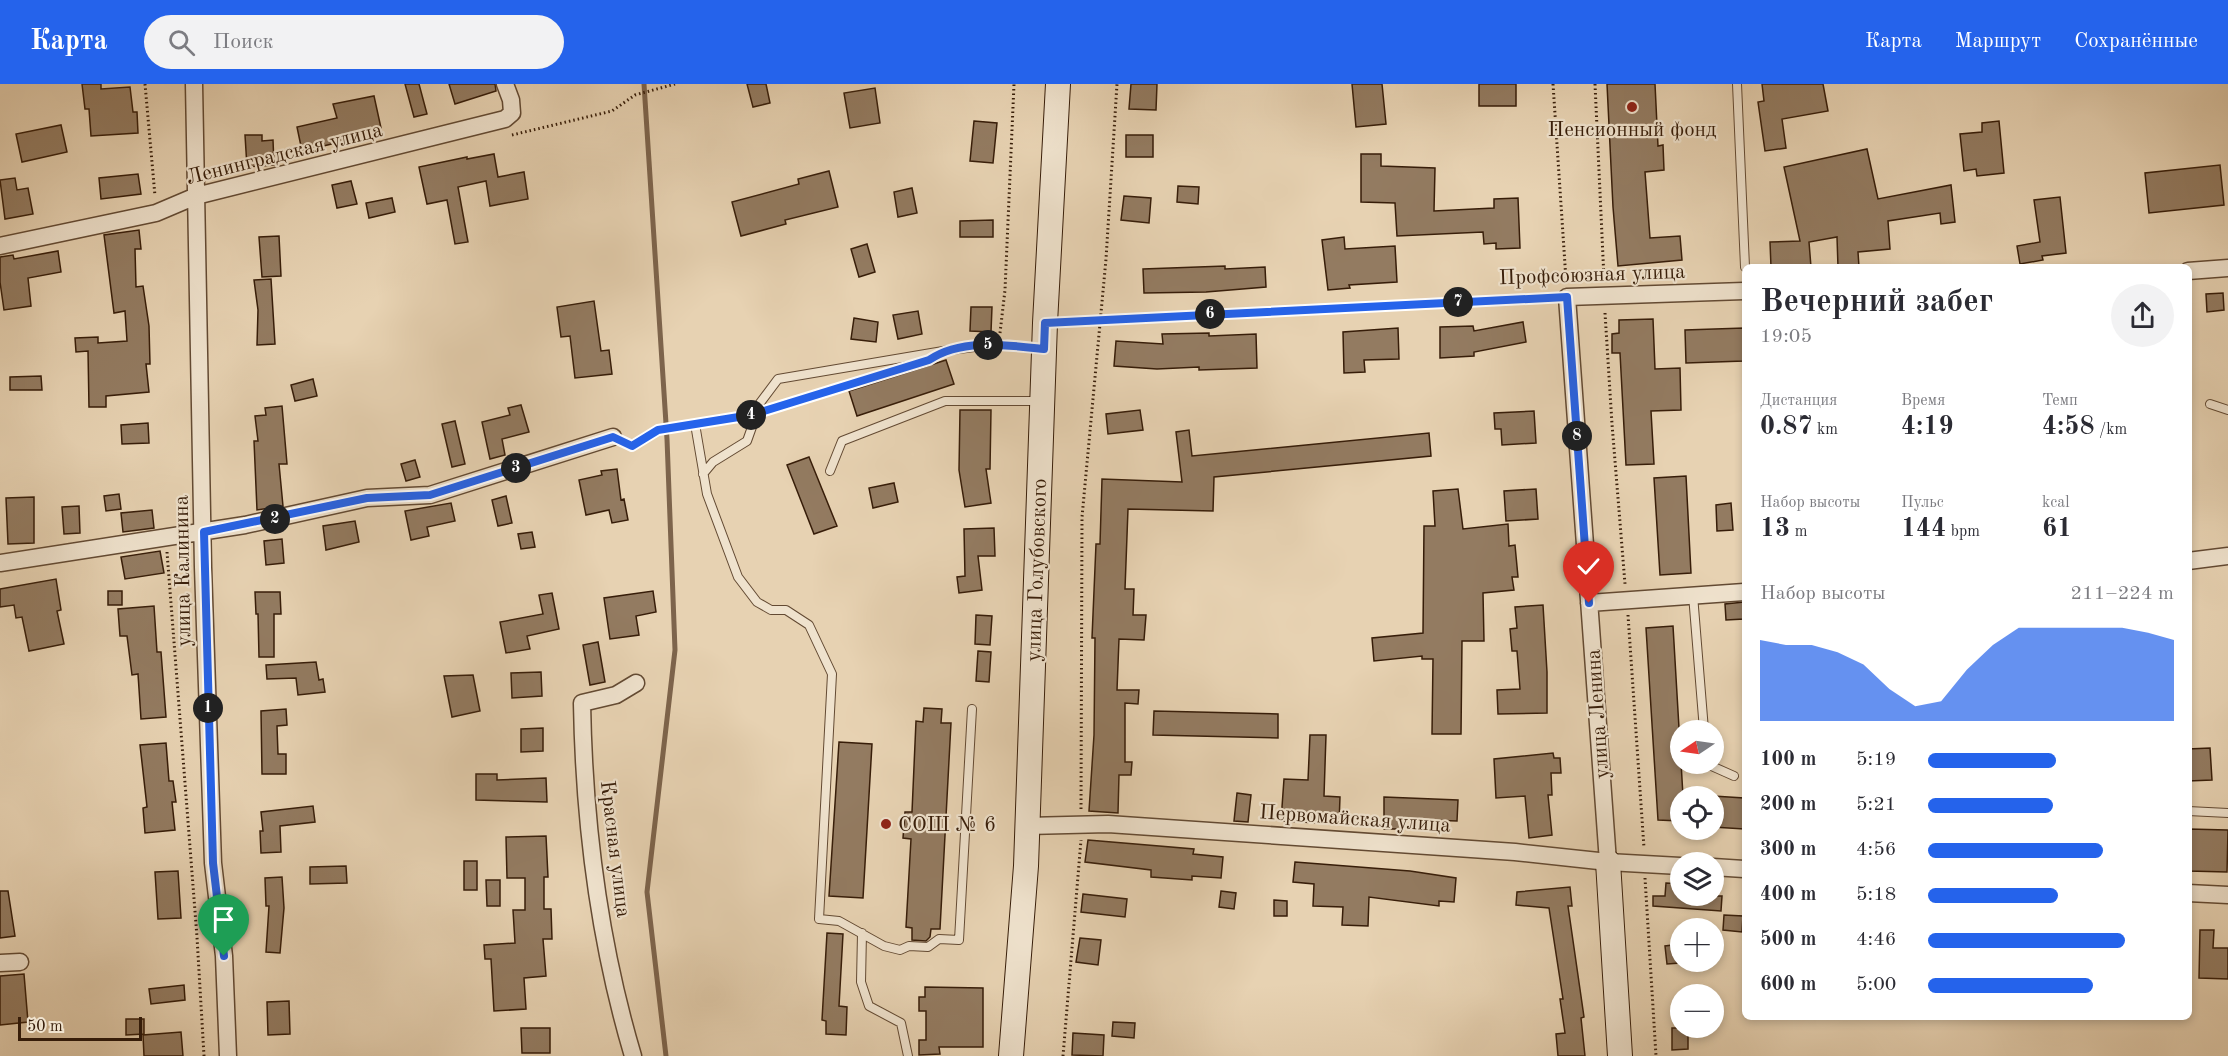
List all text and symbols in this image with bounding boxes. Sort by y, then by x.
search box [144,15,564,69]
icon: search [165,26,198,59]
text: Карта [30,28,108,56]
text: Поиск [213,31,274,53]
text: Карта [1865,31,1922,52]
text: Маршрут [1955,31,2041,52]
text: Сохранённые [2074,31,2198,52]
marker: Пенсионный фонд [1625,100,1639,114]
street label: Ленинградская улица [184,120,385,189]
place label: Пенсионный фонд [1548,120,1717,141]
street label: Профсоюзная улица [1498,262,1686,289]
button: share [2111,284,2174,347]
text: Вечерний забег [1760,286,1993,319]
pin: 7 [1443,287,1473,317]
text: 7 [1453,294,1463,310]
pin: 6 [1195,299,1225,329]
text: 6 [1205,306,1215,322]
text: 19:05 [1760,327,1812,347]
pin: 5 [973,330,1003,360]
text: 5 [983,337,993,353]
text: Дистанция [1760,393,1837,409]
text: Время [1901,393,1945,409]
text: Темп [2042,393,2078,409]
pin: 4 [736,400,766,430]
text: 4 [746,407,756,423]
text: 0.87 [1760,414,1813,440]
text: 4:19 [1901,414,1954,440]
text: 4:58 [2042,414,2095,440]
pin: 8 [1562,421,1592,451]
text: km [1813,422,1838,438]
text: /km [2095,422,2127,438]
text: 8 [1572,428,1582,444]
pin: 3 [501,453,531,483]
text: 3 [511,460,521,476]
street label: улица Голубовского [1024,478,1051,662]
street label: улица Калинина [172,495,195,647]
text: Набор высоты [1760,495,1860,511]
text: Пульс [1901,495,1944,511]
text: kcal [2042,495,2070,511]
pin: 2 [260,504,290,534]
text: 2 [270,511,280,527]
text: 13 [1760,516,1790,542]
text: 144 [1901,516,1946,542]
text: 61 [2042,516,2072,542]
text: m [1790,524,1807,540]
text: bpm [1946,524,1980,540]
pin [1563,541,1614,603]
icon: check [1572,550,1605,583]
text: Набор высоты [1760,584,1886,604]
text: 211–224 m [2071,584,2174,604]
street label: улица Ленина [1583,648,1614,780]
pin: 1 [193,693,223,723]
text: 1 [203,700,213,716]
north arrow [1670,720,1724,774]
map controls [1670,720,1724,1038]
text: 100 m [1760,750,1816,770]
text: 5:19 [1856,750,1896,770]
street label: Красная улица [596,779,633,919]
button: locate [1670,786,1724,840]
text: 200 m [1760,795,1816,815]
text: 5:21 [1856,795,1896,815]
street label: Первомайская улица [1258,802,1451,837]
place label: СОШ № 6 [898,815,996,836]
marker: СОШ № 6 [879,817,893,831]
text: 300 m [1760,840,1816,860]
text: 4:56 [1856,840,1896,860]
button: layers [1670,852,1724,906]
text: 400 m [1760,885,1816,905]
text: 5:18 [1856,885,1896,905]
pin [198,894,249,956]
icon: arrive [207,903,240,936]
button: + [1670,918,1724,972]
text: 500 m [1760,930,1816,950]
text: 4:46 [1856,930,1896,950]
text: 600 m [1760,975,1816,995]
text: 5:00 [1856,975,1896,995]
button: − [1670,984,1724,1038]
scale bar [18,1014,142,1042]
text: 50 m [27,1019,63,1035]

